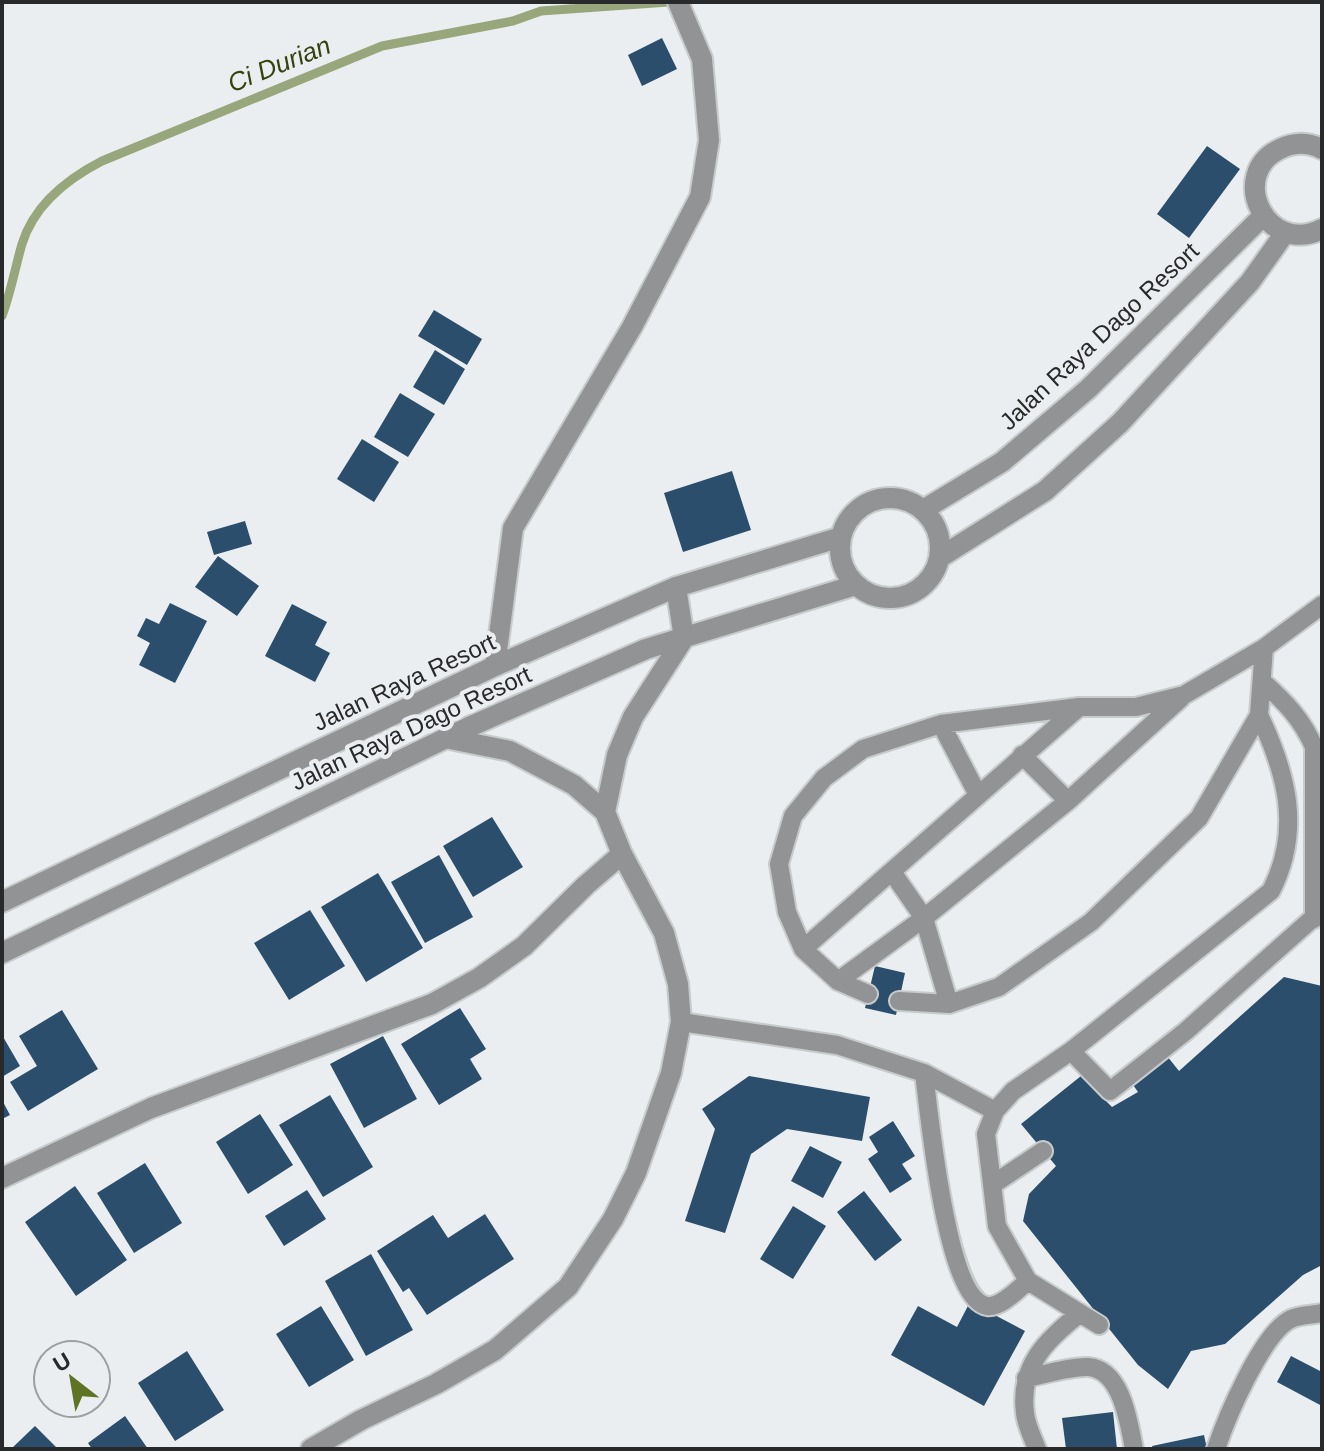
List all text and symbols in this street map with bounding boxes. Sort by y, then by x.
water label: Ci Durian [223,30,335,98]
street label: Jalan Raya Dago Resort [994,237,1204,435]
street label: Jalan Raya Resort [309,628,499,736]
street label: Jalan Raya Dago Resort [287,660,535,795]
north arrow [32,1339,112,1419]
text: U [49,1347,75,1377]

